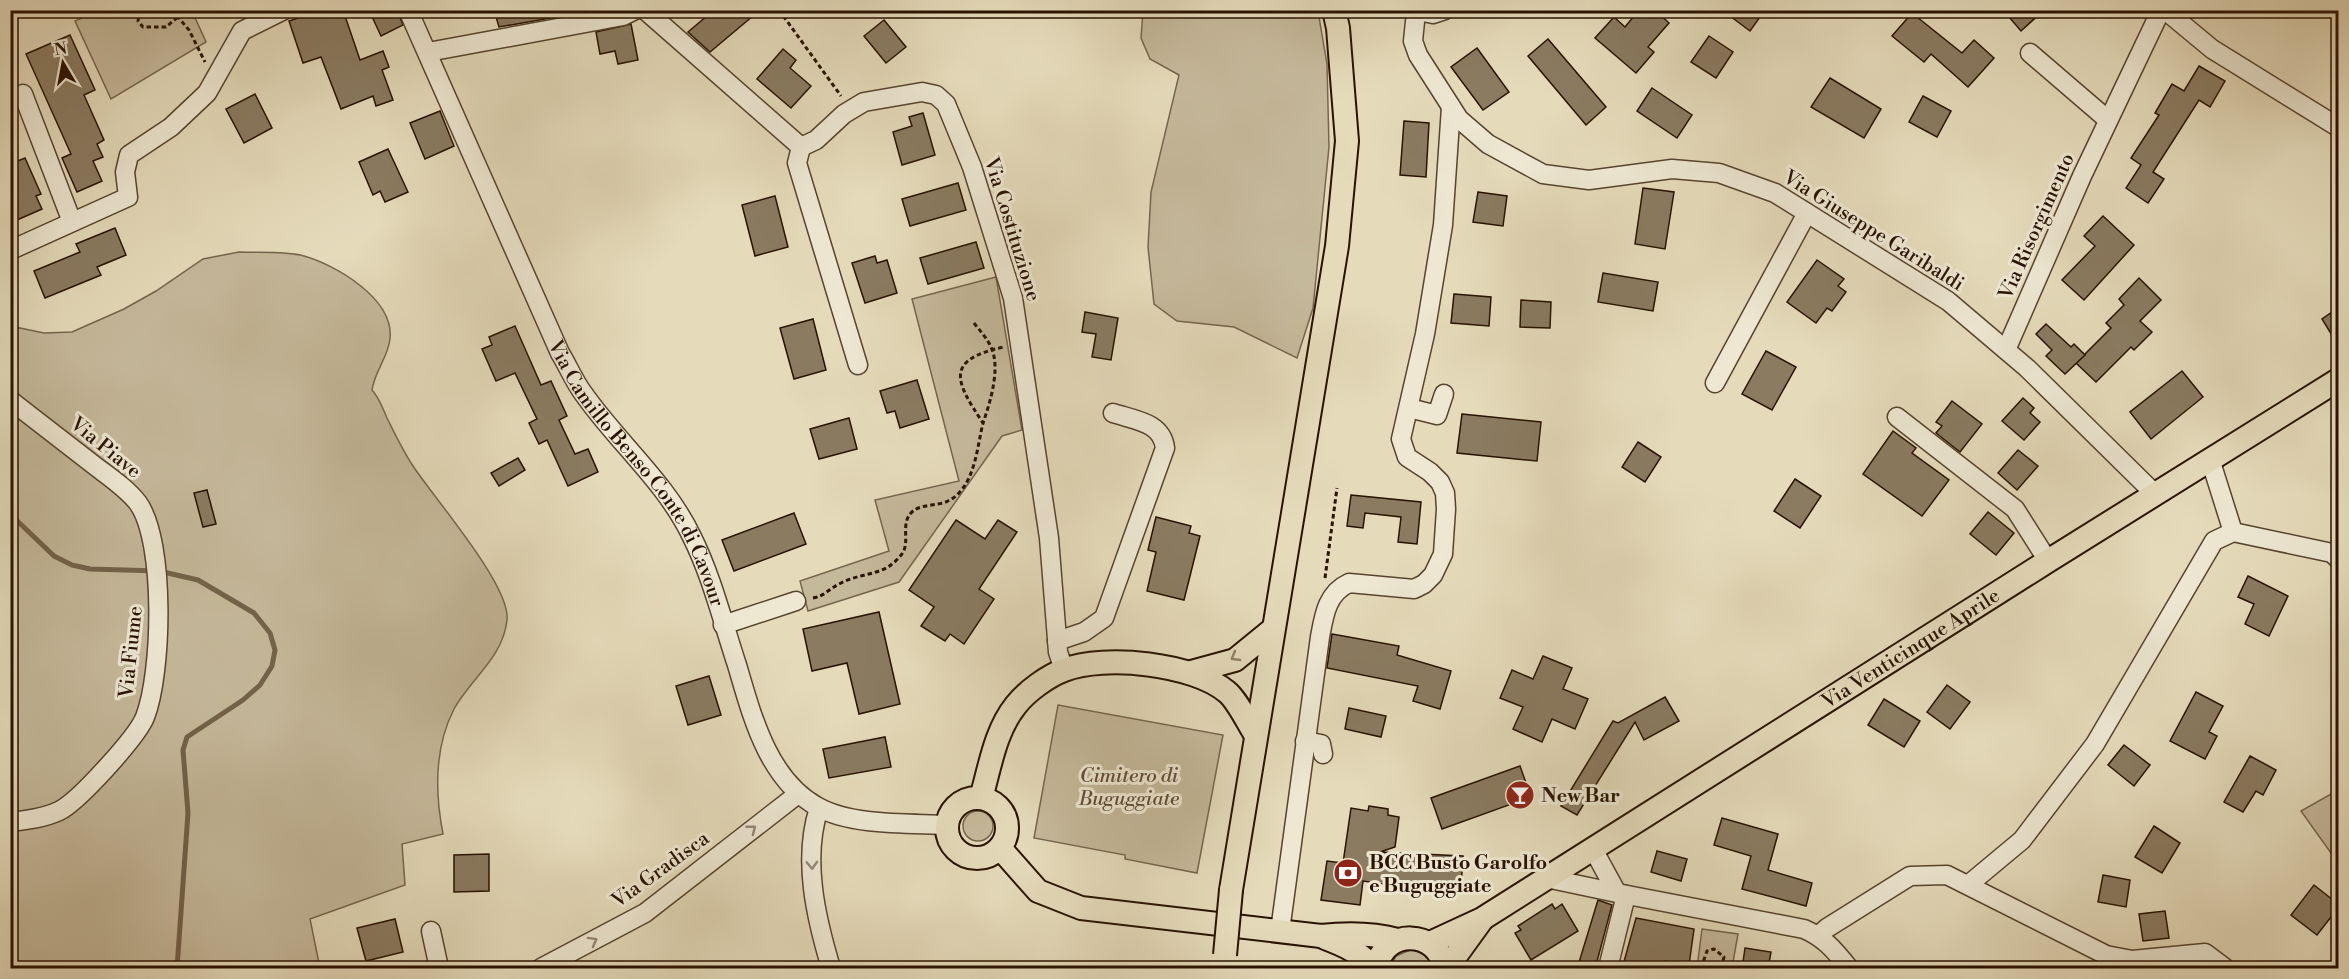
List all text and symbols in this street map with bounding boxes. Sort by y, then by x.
north arrow [33,33,93,93]
text: N [53,38,69,60]
street label: Via Risorgimento [1994,150,2081,305]
street label: Via Costituzione [977,153,1045,304]
street label: Via Giuseppe Garibaldi [1777,165,1969,297]
street label: Via Camillo Benso Conte di Cavour [541,336,729,610]
street label: Via Piave [64,411,146,484]
street label: Via Venticinque Aprile [1816,584,2005,716]
street label: Via Fiume [114,605,149,700]
one-way arrow [1231,650,1241,661]
park label: Cimitero di Buguggiate [1078,764,1180,812]
bar icon: New Bar [1504,779,1536,811]
place label: New Bar [1541,784,1620,809]
street label: Via Gradisca [606,826,715,915]
one-way arrow [745,826,756,837]
place label: BCC Busto Garolfo e Buguggiate [1369,851,1547,899]
bank icon: BCC Busto Garolfo e Buguggiate [1332,857,1364,889]
one-way arrow [806,861,818,870]
one-way arrow [587,937,597,948]

